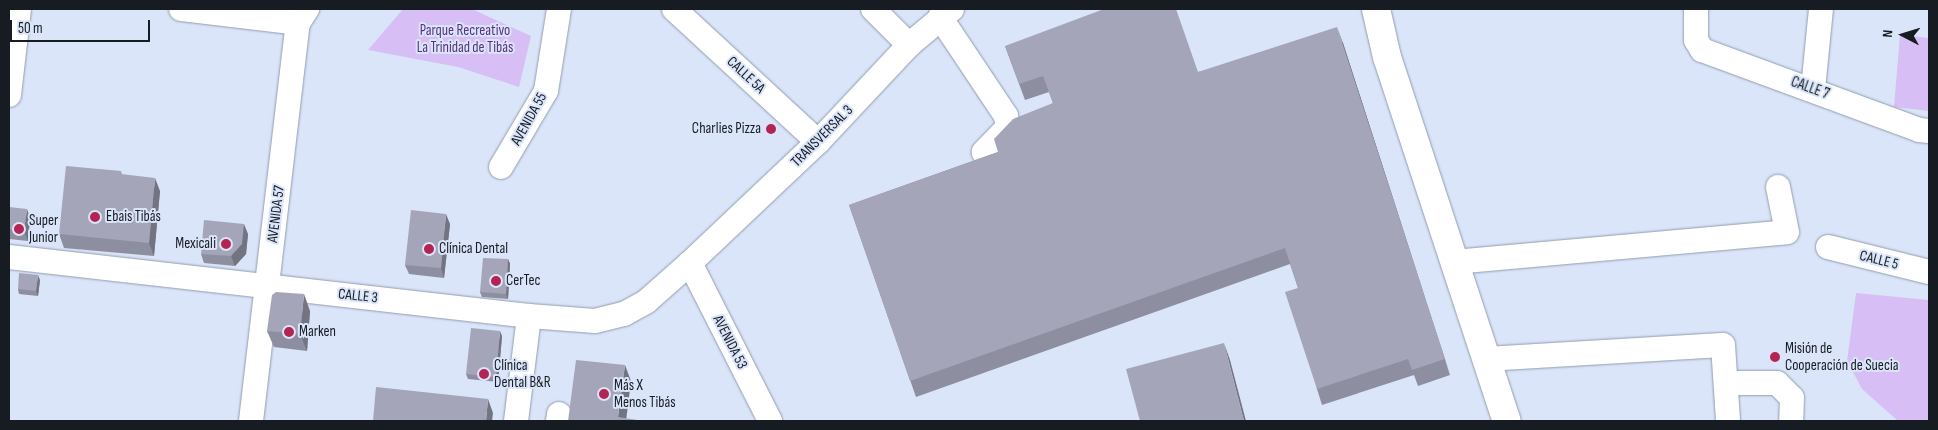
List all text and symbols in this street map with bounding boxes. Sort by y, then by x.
scale bar [12,10,152,42]
north arrow [1878,10,1928,60]
text: 50 m [18,19,43,38]
park label: Parque Recreativo La Trinidad de Tibás [417,21,513,56]
text: N [1879,29,1896,38]
street label: CALLE 5A [723,53,769,97]
street label: CALLE 7 [1788,73,1832,103]
street label: AVENIDA 55 [507,89,551,149]
street label: TRANSVERSAL 3 [787,101,857,171]
place label: Charlies Pizza [692,120,761,138]
marker: Charlies Pizza [765,123,777,135]
street label: AVENIDA 57 [264,184,288,244]
place label: Ebais Tibás [106,208,161,226]
marker: Ebais Tibás [88,210,102,224]
place label: Super Junior [29,211,58,246]
marker: Super Junior [13,223,25,235]
place label: Mexicali [175,235,216,253]
marker: Mexicali [220,238,232,250]
place label: Clínica Dental [439,240,508,258]
marker: Clínica Dental [423,243,435,255]
street label: CALLE 5 [1858,247,1900,273]
place label: CerTec [506,272,541,290]
marker: CerTec [490,275,502,287]
street label: CALLE 3 [337,285,379,307]
street label: AVENIDA 53 [709,312,751,372]
place label: Marken [299,323,336,341]
marker: Marken [283,326,295,338]
place label: Misión de Cooperación de Suecia [1785,339,1898,374]
marker: Misión de Cooperación de Suecia [1769,351,1781,363]
place label: Clínica Dental B&R [494,356,551,391]
marker: Clínica Dental B&R [478,368,490,380]
place label: Más X Menos Tibás [614,376,676,411]
marker: Más X Menos Tibás [598,388,610,400]

